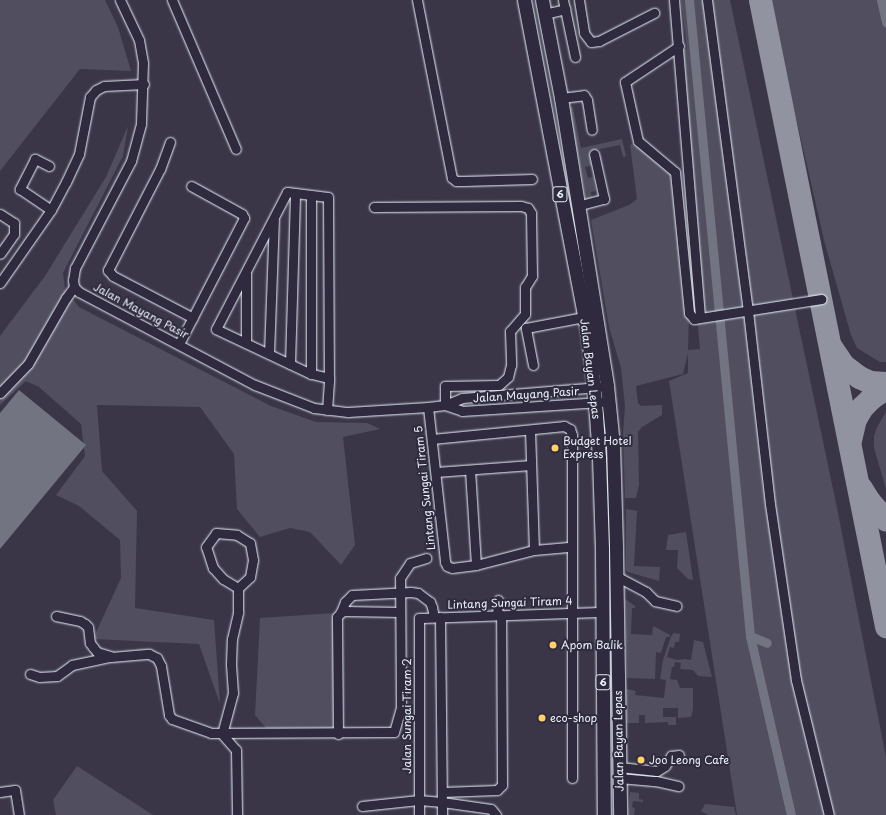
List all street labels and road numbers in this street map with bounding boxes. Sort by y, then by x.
road number: 6 [552,186,568,202]
street label: Jalan Mayang Pasir [91,280,191,342]
street label: Jalan Bayan Lepas [577,318,603,420]
street label: Jalan Mayang Pasir [472,385,580,405]
street label: Lintang Sungai Tiram 5 [412,425,438,551]
street label: Lintang Sungai Tiram 4 [447,594,573,612]
street label: Jalan Sungai Tiram 2 [400,658,414,774]
road number: 6 [595,674,611,690]
street label: Jalan Bayan Lepas [612,690,626,792]

